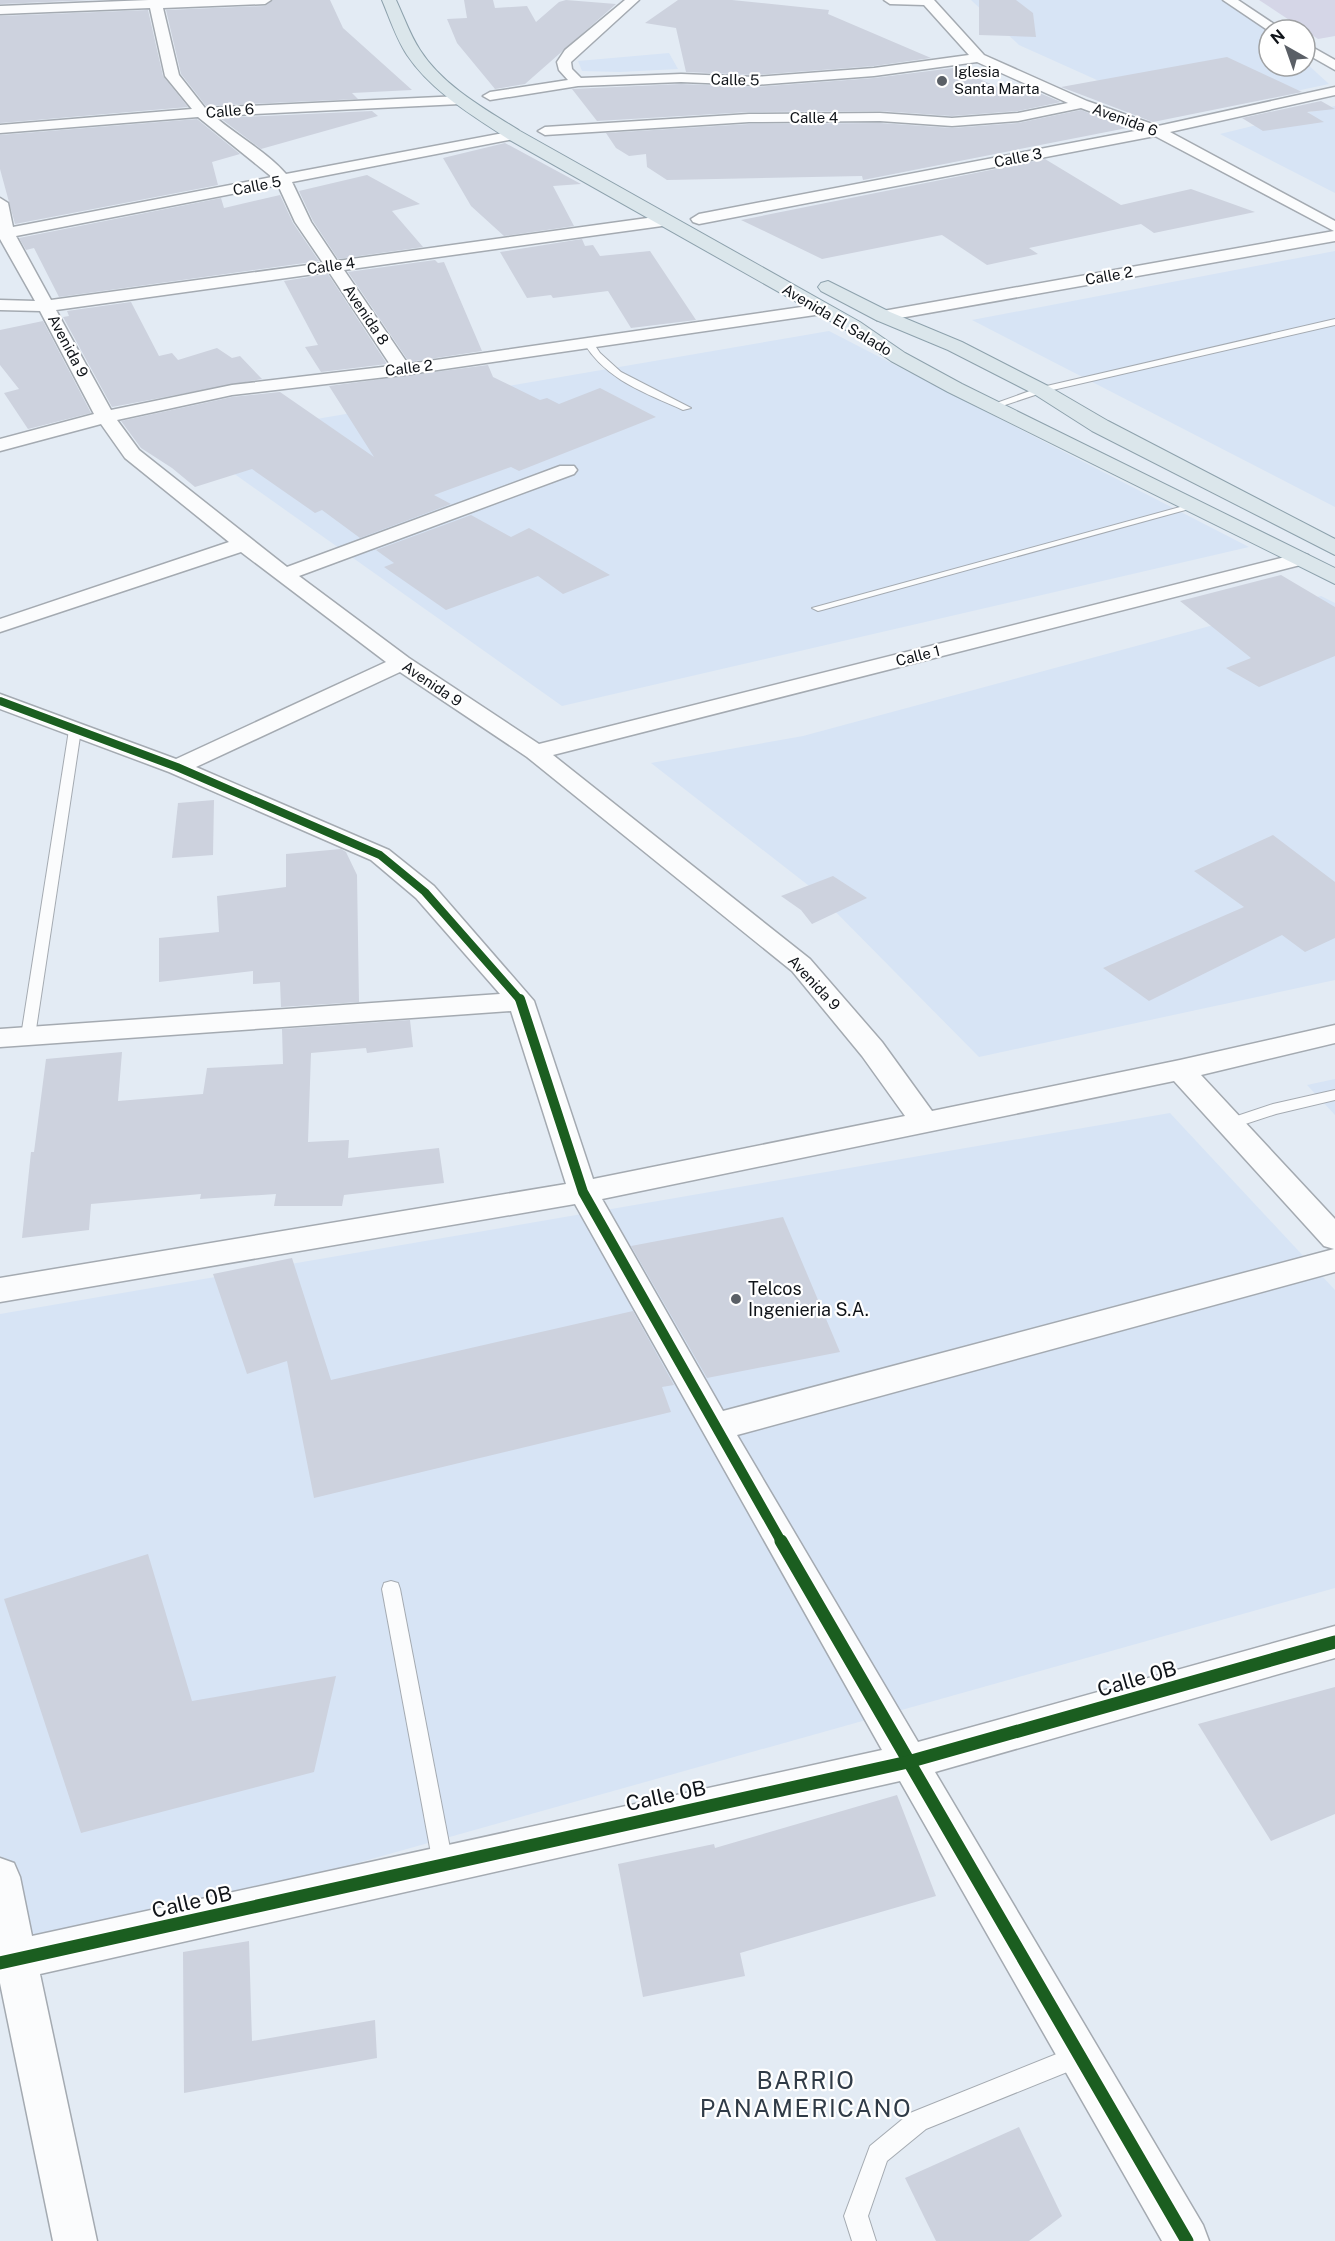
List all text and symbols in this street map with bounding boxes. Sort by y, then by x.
north arrow [1257,18,1317,78]
text: N [1267,26,1289,48]
place label: Iglesia Santa Marta [954,63,1040,97]
street label: Calle 5 [711,71,759,88]
marker: Iglesia Santa Marta [935,74,949,88]
street label: Calle 6 [205,100,255,121]
street label: Avenida 6 [1090,100,1160,139]
street label: Calle 4 [790,109,838,126]
street label: Calle 3 [992,145,1043,170]
street label: Calle 5 [231,173,282,198]
street label: Calle 4 [306,254,356,277]
street label: Calle 2 [1084,263,1134,288]
street label: Avenida El Salado [779,280,895,359]
street label: Avenida 8 [340,282,393,348]
street label: Avenida 9 [45,312,92,380]
street label: Calle 2 [384,356,434,379]
street label: Calle 1 [894,642,942,669]
street label: Avenida 9 [399,657,465,710]
street label: Avenida 9 [785,952,844,1013]
place label: Telcos Ingenieria S.A. [748,1278,869,1320]
marker: Telcos Ingenieria S.A. [729,1292,743,1306]
street label: Calle 0B [1094,1655,1180,1702]
street label: Calle 0B [623,1775,708,1816]
street label: Calle 0B [149,1880,234,1923]
district label: BARRIO PANAMERICANO [700,2066,912,2122]

